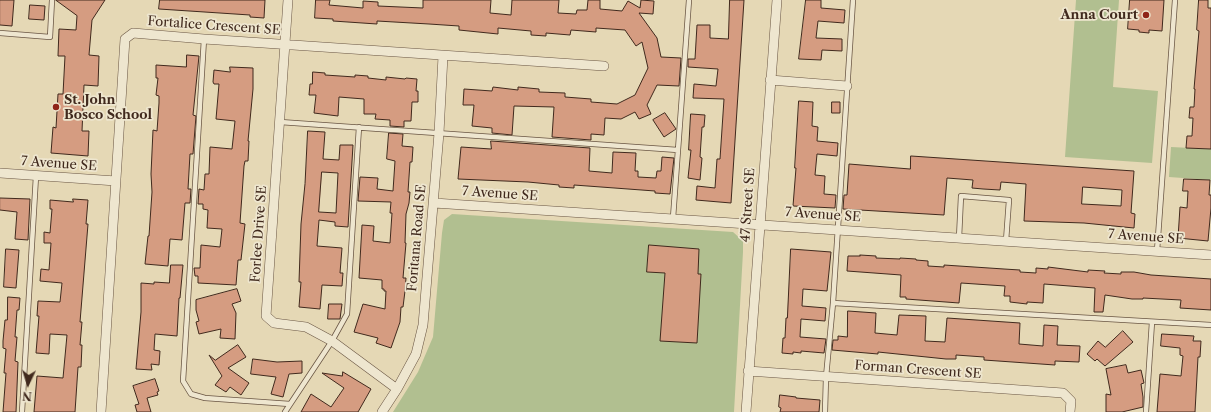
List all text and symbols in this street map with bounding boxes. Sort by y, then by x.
place label: Anna Court [1060,7,1138,23]
marker: Anna Court [1141,10,1151,20]
street label: Fortalice Crescent SE [147,14,281,38]
place label: St. John Bosco School [64,92,152,123]
marker: St. John Bosco School [51,102,61,112]
street label: 7 Avenue SE [20,154,98,174]
street label: 47 Street SE [738,167,758,243]
street label: Foritana Road SE [405,184,429,292]
street label: 7 Avenue SE [461,184,539,204]
street label: Forlee Drive SE [248,185,270,283]
street label: 7 Avenue SE [784,205,862,225]
street label: 7 Avenue SE [1107,227,1185,247]
street label: Forman Crescent SE [854,358,982,382]
north arrow [8,364,48,404]
text: N [22,389,32,403]

